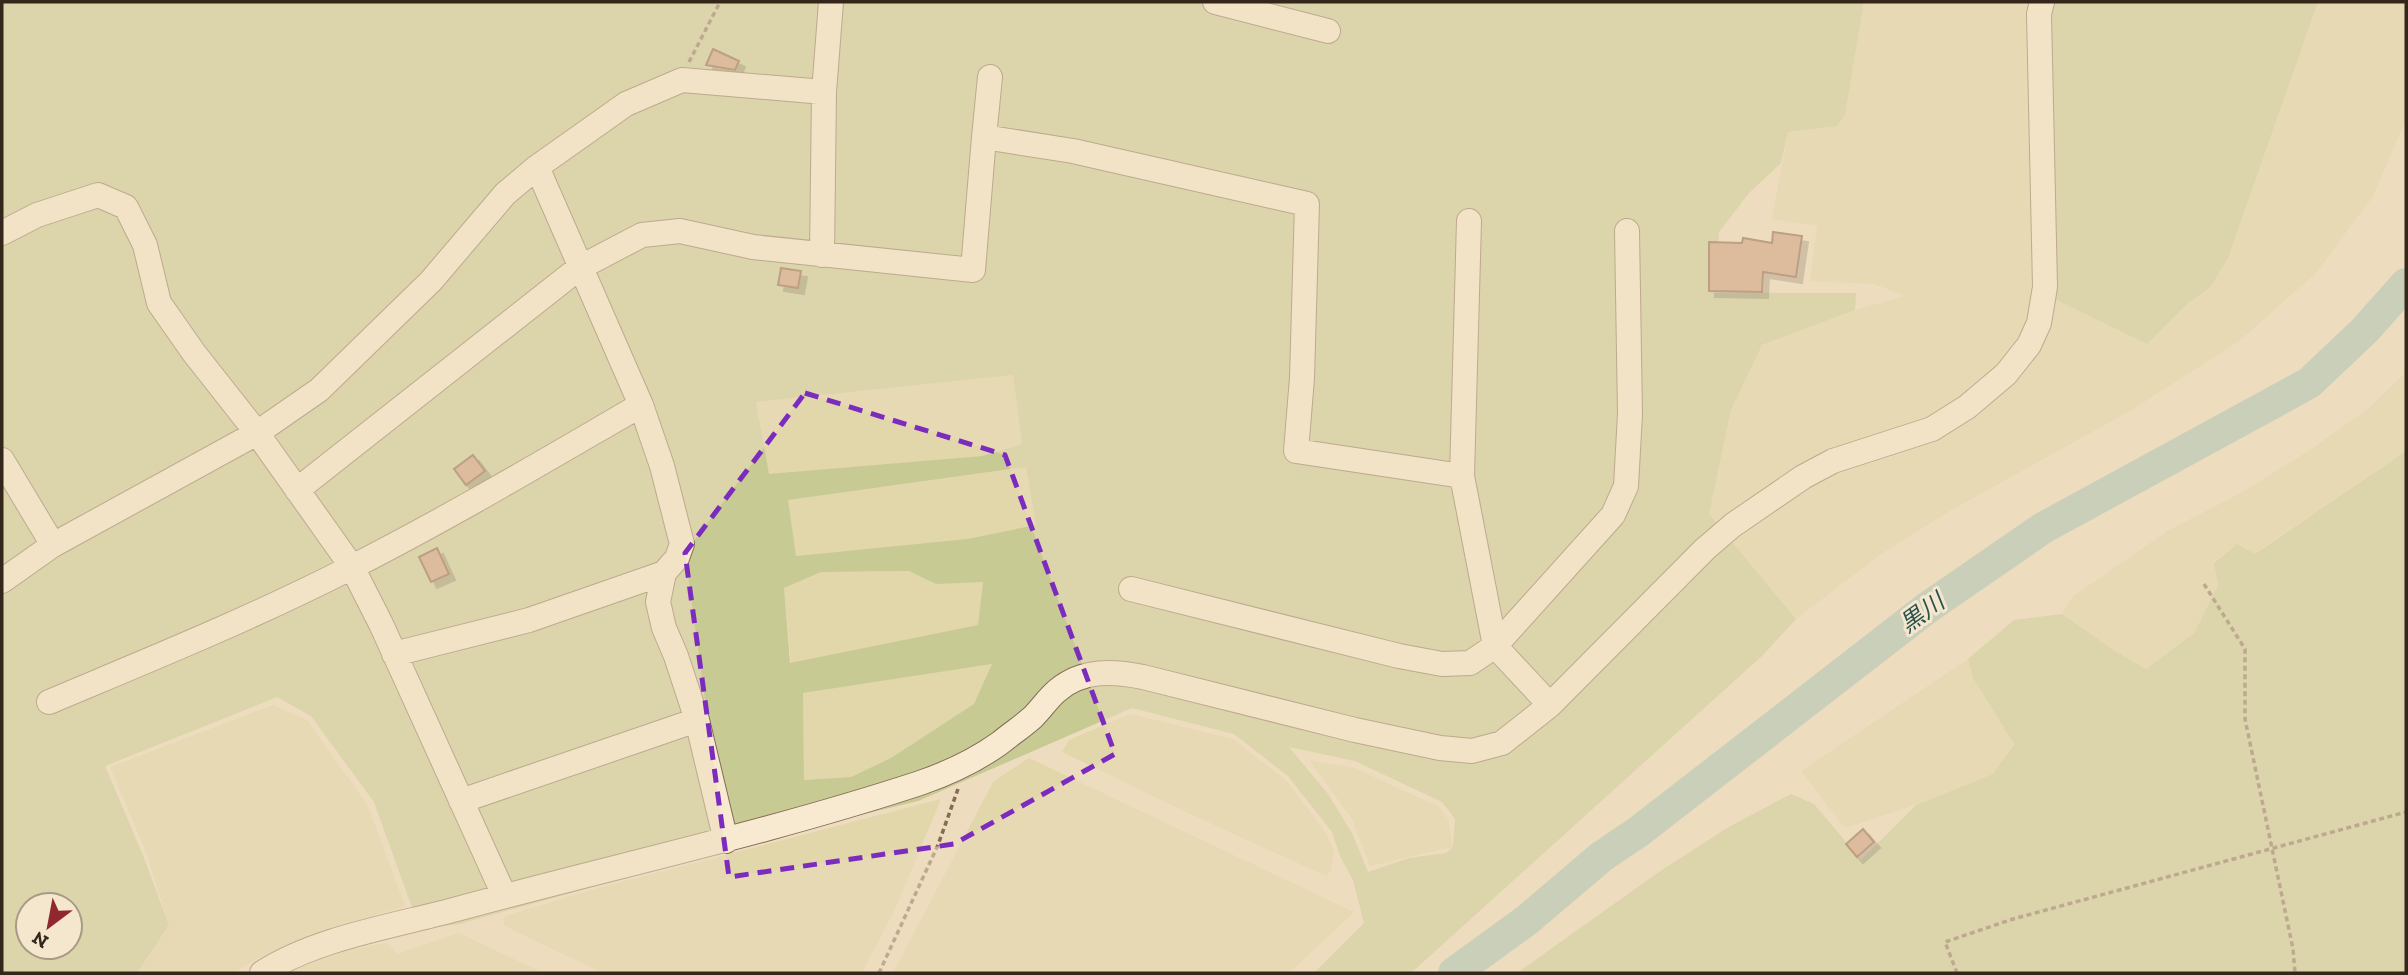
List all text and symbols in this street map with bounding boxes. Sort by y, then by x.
water label: 黒川 [1894,585,1952,638]
north arrow [14,891,84,961]
text: N [28,926,52,954]

